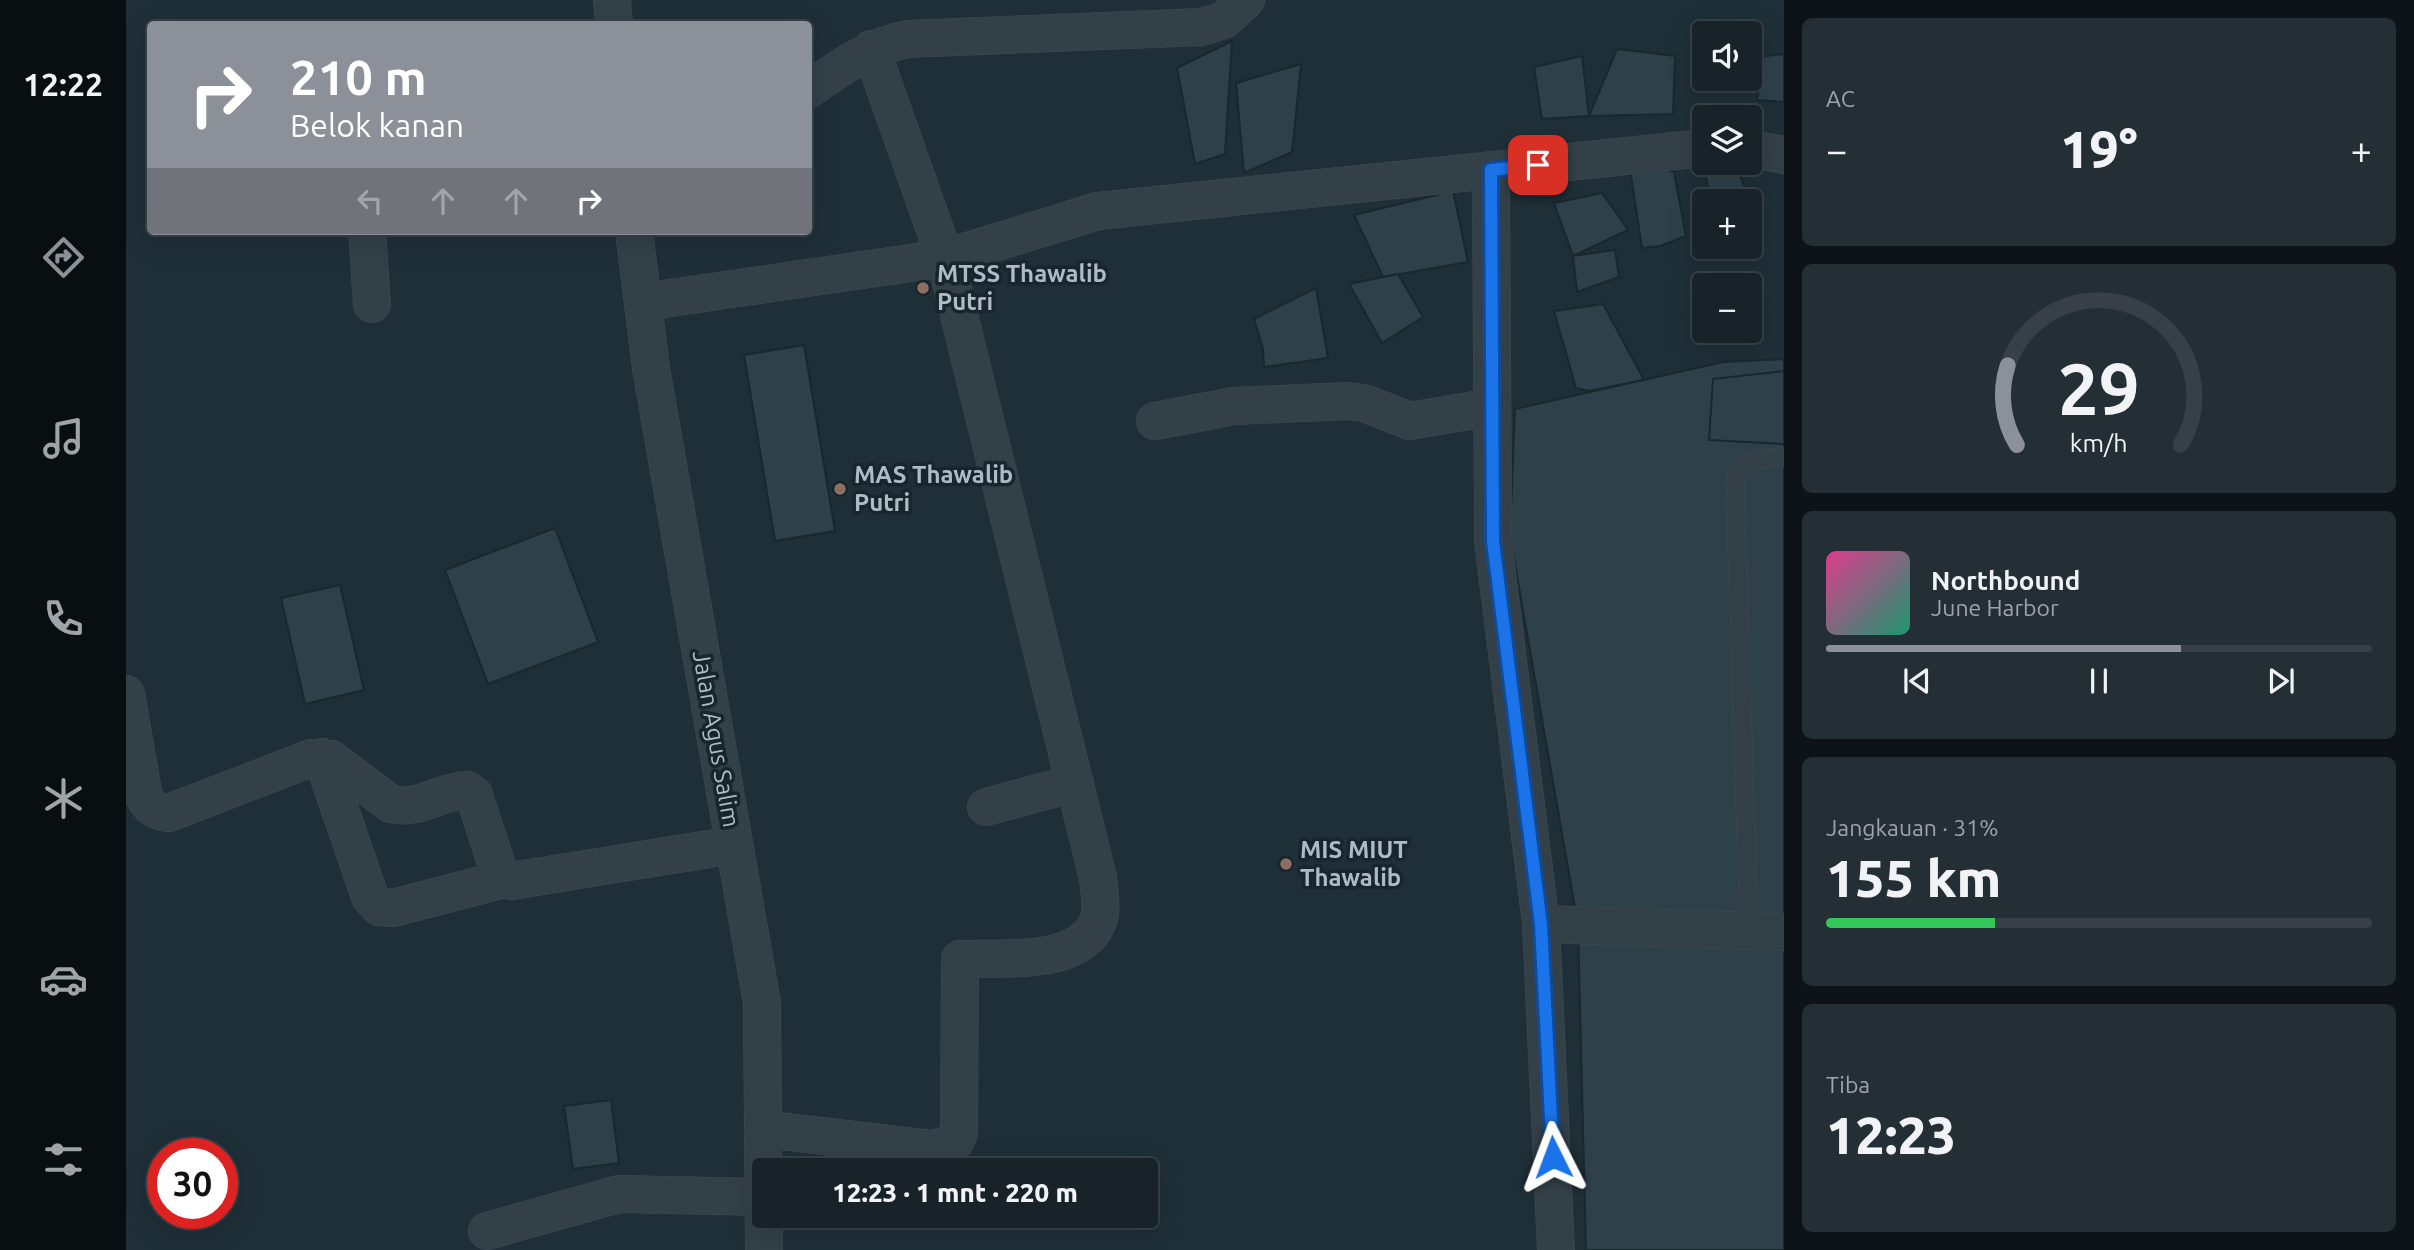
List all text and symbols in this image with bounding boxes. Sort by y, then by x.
map controls [1692,21,1762,343]
button: sound [1692,21,1762,91]
icon: right [175,49,266,140]
text: 210 m [290,49,427,104]
text: 12:22 [23,66,103,102]
text: AC [1826,86,1855,111]
button: layers [1692,105,1762,175]
text: Belok kanan [290,107,464,143]
text: 19° [2060,120,2138,178]
text: − [1826,129,1847,171]
text: + [2351,129,2372,171]
pin [1508,135,1568,195]
icon: arrive [1519,146,1557,184]
icon: left [351,182,389,220]
icon: ahead [424,182,462,220]
icon: ahead [497,182,535,220]
icon: right [570,182,608,220]
button: + [1692,189,1762,259]
icon: directions [39,233,88,282]
place label: MTSS Thawalib Putri [937,260,1107,315]
button: − [1692,273,1762,343]
marker: MTSS Thawalib Putri [915,280,931,296]
text: 29 [2058,347,2140,429]
icon: music [39,414,88,463]
text: km/h [2070,428,2128,456]
place label: MAS Thawalib Putri [854,461,1013,516]
marker: MAS Thawalib Putri [832,481,848,497]
text: Northbound [1931,566,2080,595]
icon: phone [39,594,88,643]
text: June Harbor [1931,595,2059,620]
street label: Jalan Agus Salim [688,649,745,829]
icon: previous [1898,662,1936,700]
icon: pause [2080,662,2118,700]
icon: next [2262,662,2300,700]
icon: climate [39,774,88,823]
text: Jangkauan · 31% [1826,815,1998,840]
place label: MIS MIUT Thawalib [1300,836,1408,891]
text: 155 km [1826,849,2001,907]
marker: MIS MIUT Thawalib [1278,856,1294,872]
icon: car [39,955,88,1004]
text: Tiba [1826,1072,1870,1097]
text: 12:23 [1826,1106,1956,1164]
position arrow [1516,1120,1590,1194]
icon: filters [39,1135,88,1184]
speed limit sign: 30 [147,1138,238,1229]
text: 12:23 · 1 mnt · 220 m [832,1178,1078,1207]

